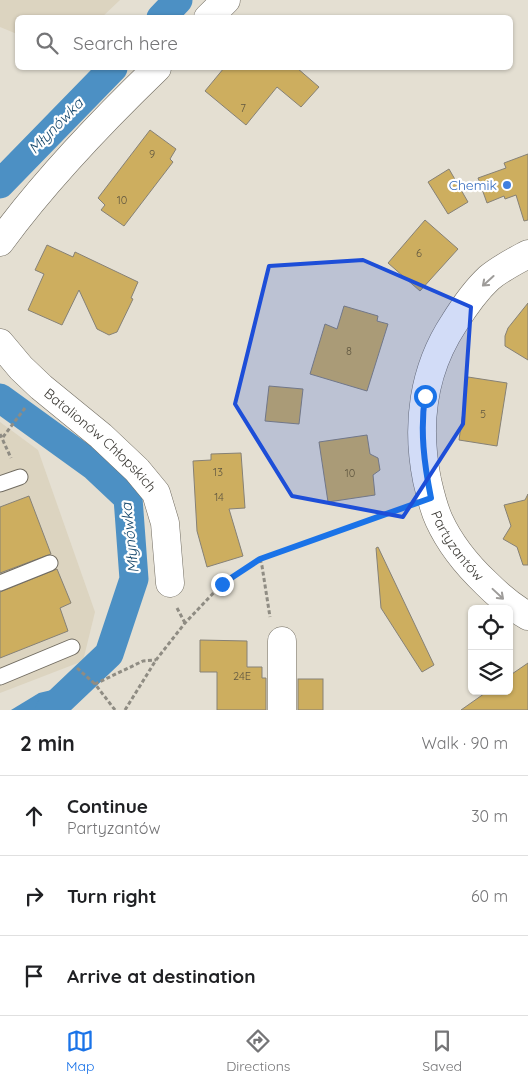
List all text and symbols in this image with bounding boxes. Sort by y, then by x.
search box [15,15,513,70]
icon: search [33,29,61,57]
text: Search here [73,31,178,55]
water label: Młynówka [24,93,88,158]
house number: 7 [240,101,246,115]
house number: 9 [149,147,155,161]
place label: Chemik [449,176,497,194]
marker: Chemik [501,179,513,191]
house number: 10 [117,193,127,207]
house number: 6 [416,246,422,260]
one-way arrow [481,275,494,287]
house number: 8 [346,344,352,358]
street label: Batalionów Chłopskich [41,384,160,496]
route start [414,385,437,408]
house number: 5 [480,407,486,421]
house number: 13 [213,465,223,479]
house number: 10 [345,466,355,480]
house number: 14 [214,490,224,504]
water label: Młynówka [116,501,143,574]
street label: Partyzantów [427,508,488,585]
route end [211,573,234,596]
one-way arrow [491,588,504,600]
map controls [468,605,513,695]
button: locate [468,605,513,650]
button: layers [468,650,513,695]
house number: 24E [233,669,251,683]
text: 2 min [20,730,75,756]
text: Walk · 90 m [421,733,508,753]
text: Continue [67,794,148,818]
icon: ahead [20,802,48,830]
text: 30 m [471,806,508,826]
text: Partyzantów [67,818,161,838]
icon: right [20,882,48,910]
text: Turn right [67,884,156,908]
text: 60 m [471,886,508,906]
icon: arrive [20,962,48,990]
text: Arrive at destination [67,964,256,988]
tab: Map [66,1027,94,1075]
tab: Directions [226,1027,290,1075]
tab: Saved [422,1027,462,1075]

